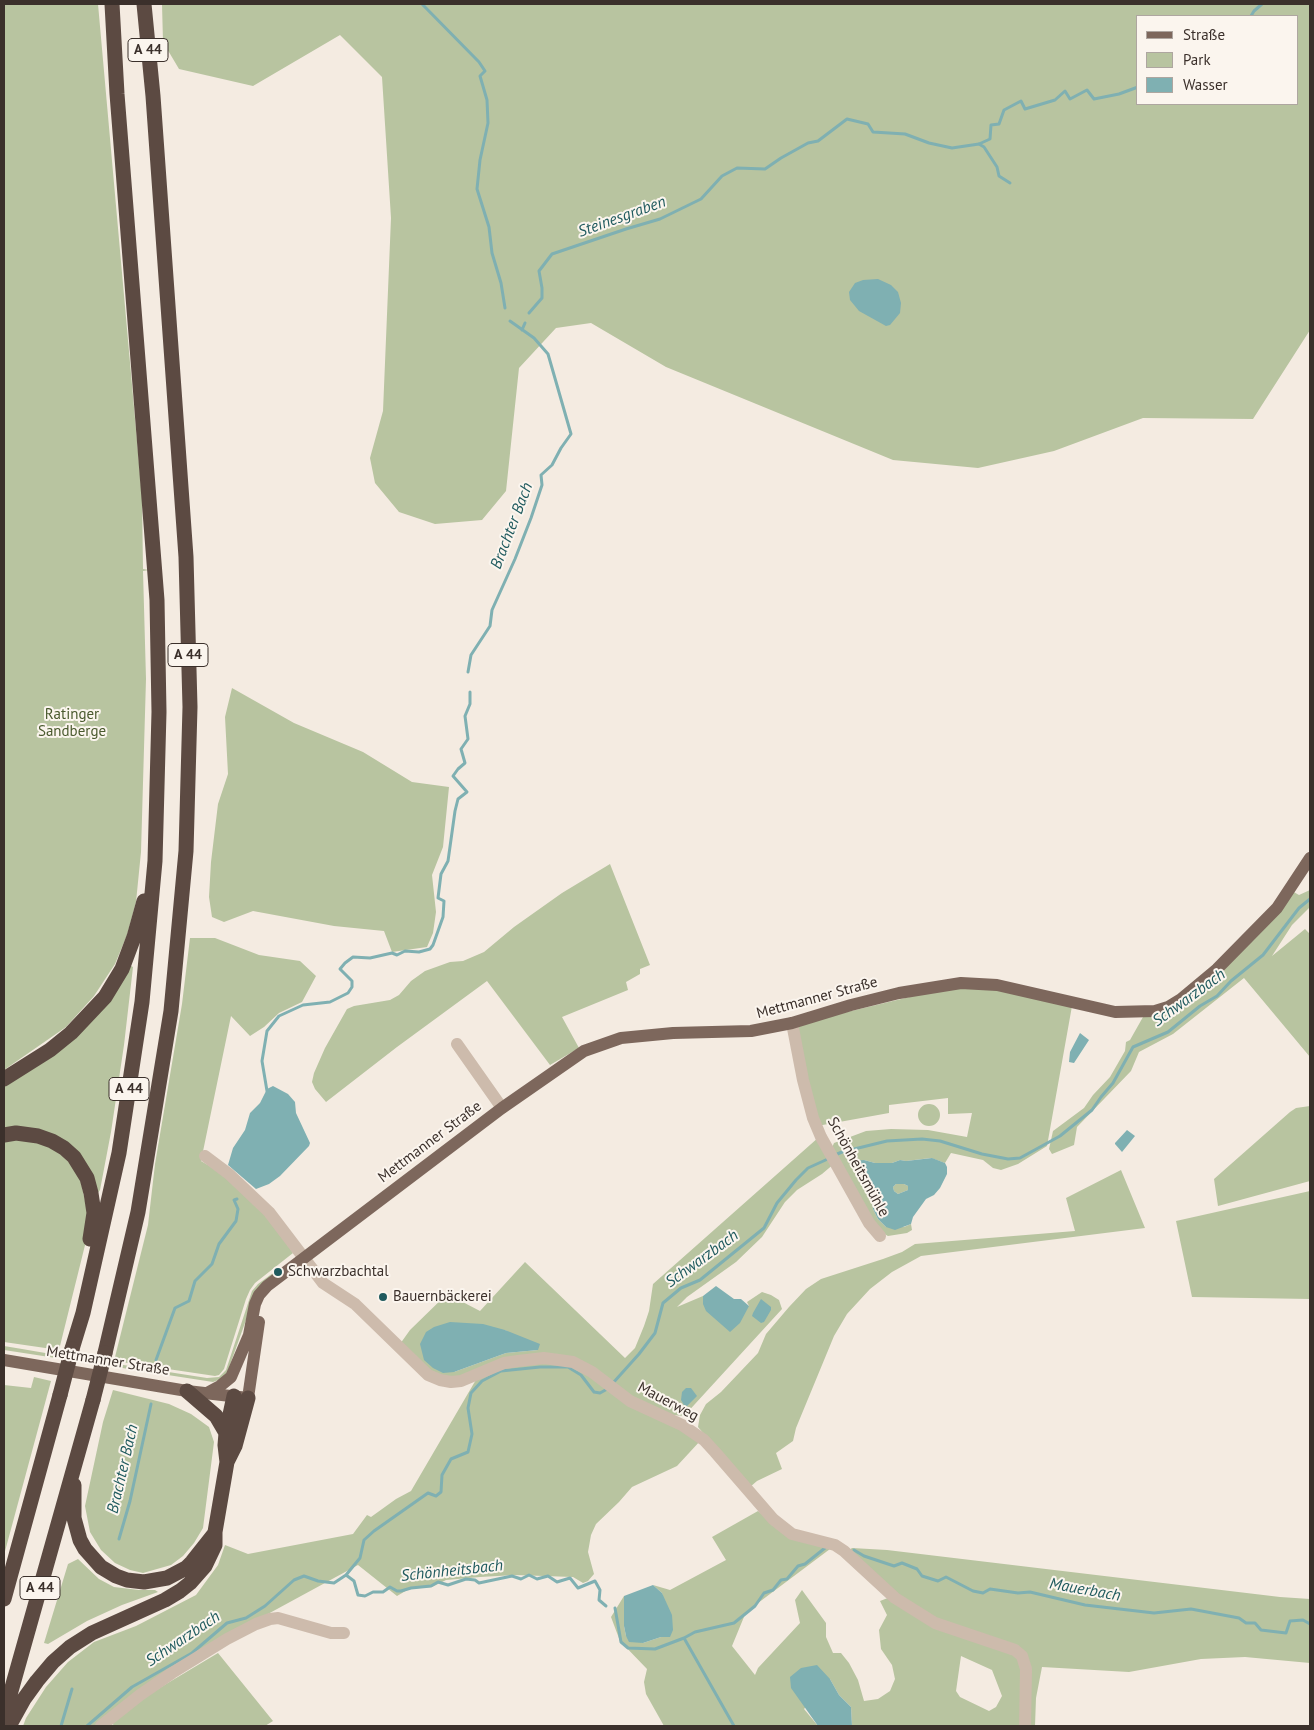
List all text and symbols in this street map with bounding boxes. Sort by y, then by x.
legend [1136,15,1299,105]
text: Straße [1183,25,1225,44]
road number: A 44 [128,38,168,62]
text: Park [1183,50,1211,69]
text: Wasser [1183,75,1228,94]
water label: Steinesgraben [576,192,668,242]
water label: Brachter Bach [487,480,537,572]
road number: A 44 [168,644,208,666]
park label: Ratinger Sandberge [38,706,106,741]
water label: Schwarzbach [1149,965,1229,1031]
street label: Mettmanner Straße [755,973,879,1023]
road number: A 44 [109,1078,149,1100]
street label: Mettmanner Straße [375,1097,485,1187]
street label: Schönheitsmühle [823,1114,893,1220]
water label: Schwarzbach [662,1226,742,1292]
place label: Schwarzbachtal [288,1263,389,1281]
marker: Schwarzbachtal [272,1266,284,1278]
place label: Bauernbäckerei [393,1288,492,1306]
marker: Bauernbäckerei [377,1291,389,1303]
street label: Mettmanner Straße [45,1342,171,1380]
street label: Mauerweg [634,1378,702,1426]
water label: Brachter Bach [103,1423,143,1515]
water label: Schönheitsbach [400,1556,504,1586]
water label: Mauerbach [1048,1574,1122,1606]
road number: A 44 [20,1576,60,1600]
water label: Schwarzbach [142,1607,224,1671]

